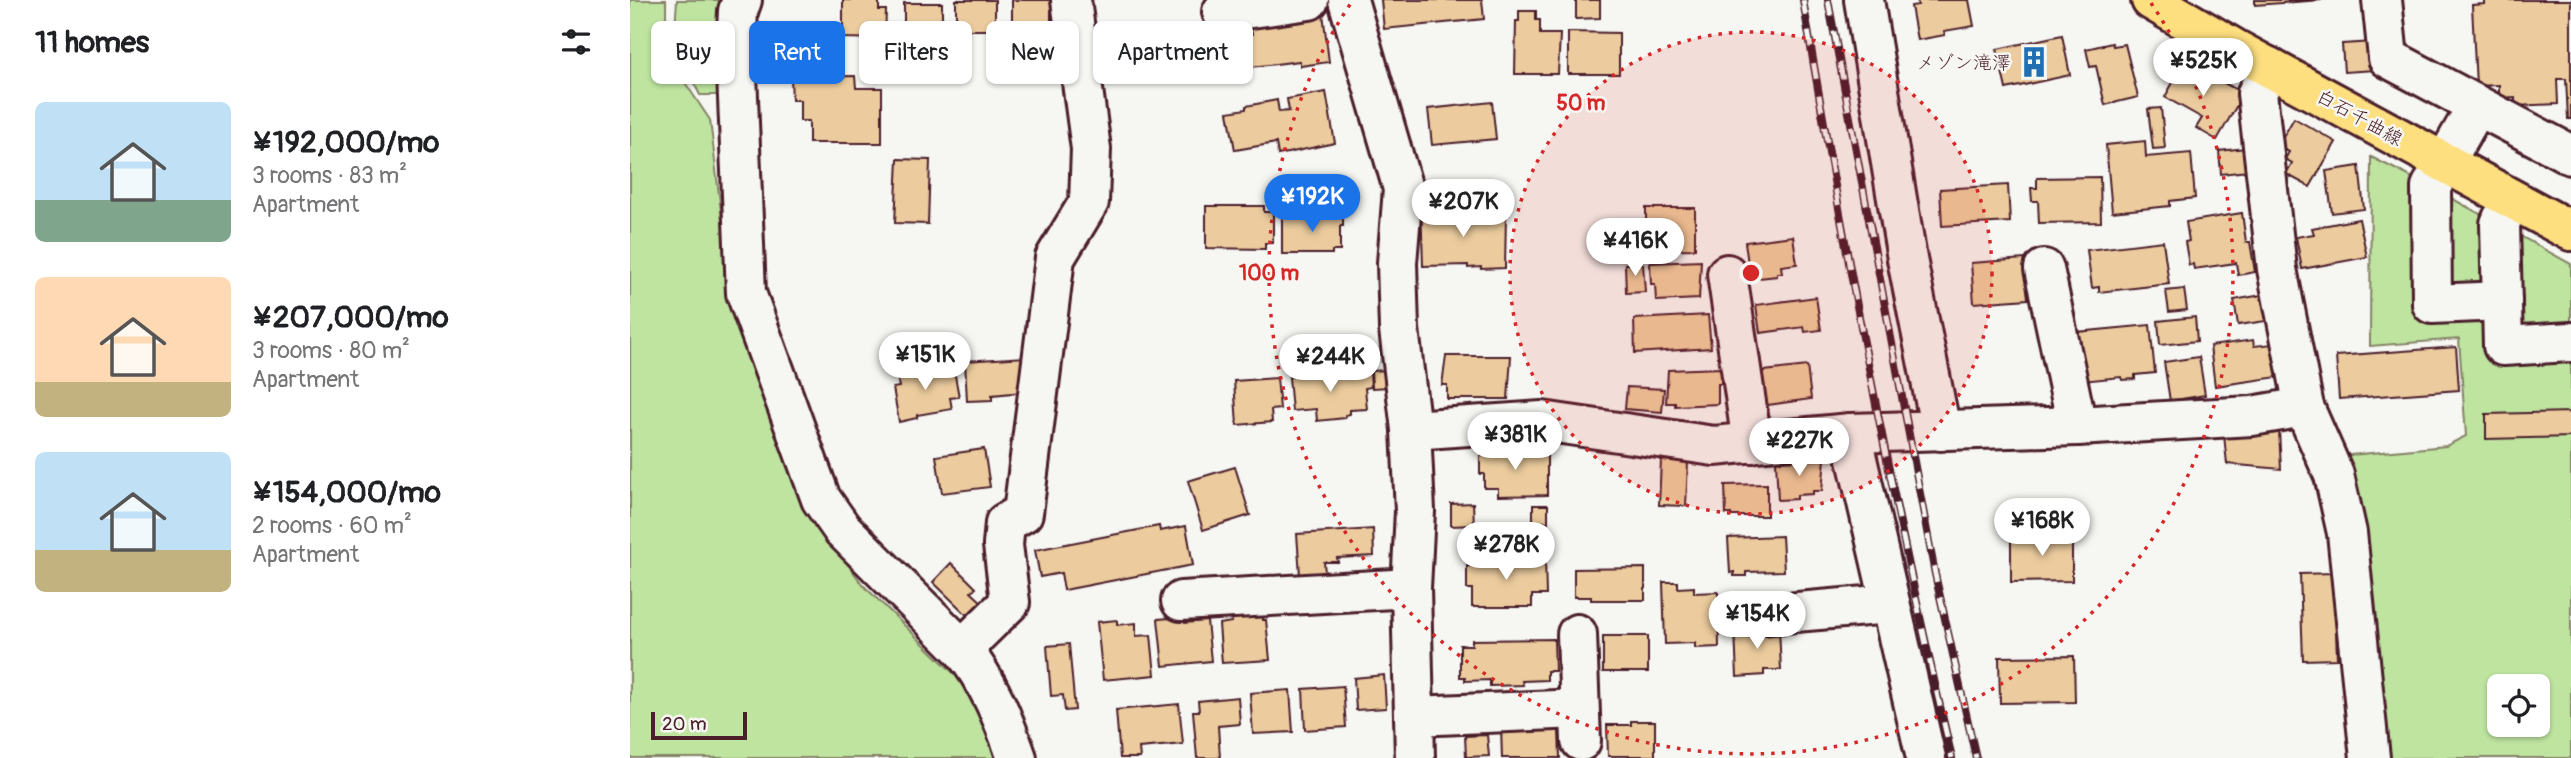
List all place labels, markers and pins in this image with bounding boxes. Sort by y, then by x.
pin: ¥525K [2154,38,2252,98]
building icon: メゾン滝澤 [2017,45,2051,79]
place label: メゾン滝澤 [1916,51,2011,75]
pin: ¥192K [1263,174,1361,234]
pin: ¥207K [1414,180,1512,239]
pin: ¥416K [1586,218,1684,278]
centre of rings [1739,261,1763,285]
pin: ¥151K [876,332,974,392]
pin: ¥244K [1281,334,1379,394]
pin: ¥381K [1466,412,1564,472]
pin: ¥227K [1750,419,1848,478]
pin: ¥168K [1993,498,2091,558]
pin: ¥278K [1457,522,1555,582]
pin: ¥154K [1708,592,1806,651]

